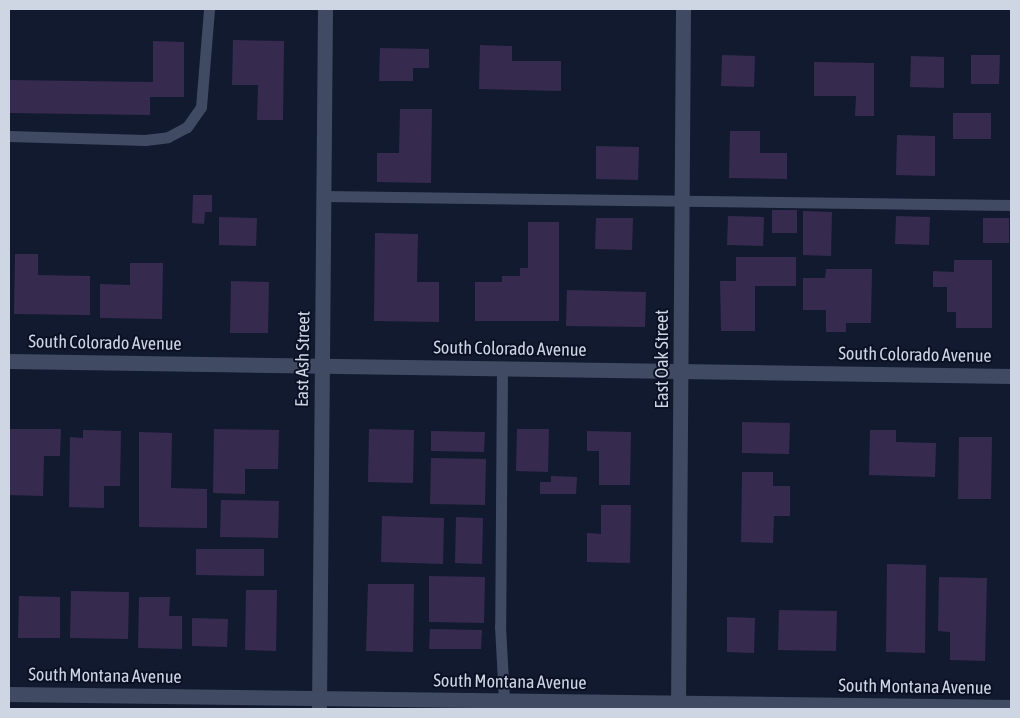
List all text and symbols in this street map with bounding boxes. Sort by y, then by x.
street label: East Oak Street [651,310,673,408]
street label: East Ash Street [291,311,315,407]
street label: South Colorado Avenue [28,331,182,355]
street label: South Colorado Avenue [433,337,587,361]
street label: South Colorado Avenue [838,343,992,367]
street label: South Montana Avenue [28,664,182,688]
street label: South Montana Avenue [433,670,587,694]
street label: South Montana Avenue [838,675,992,699]

